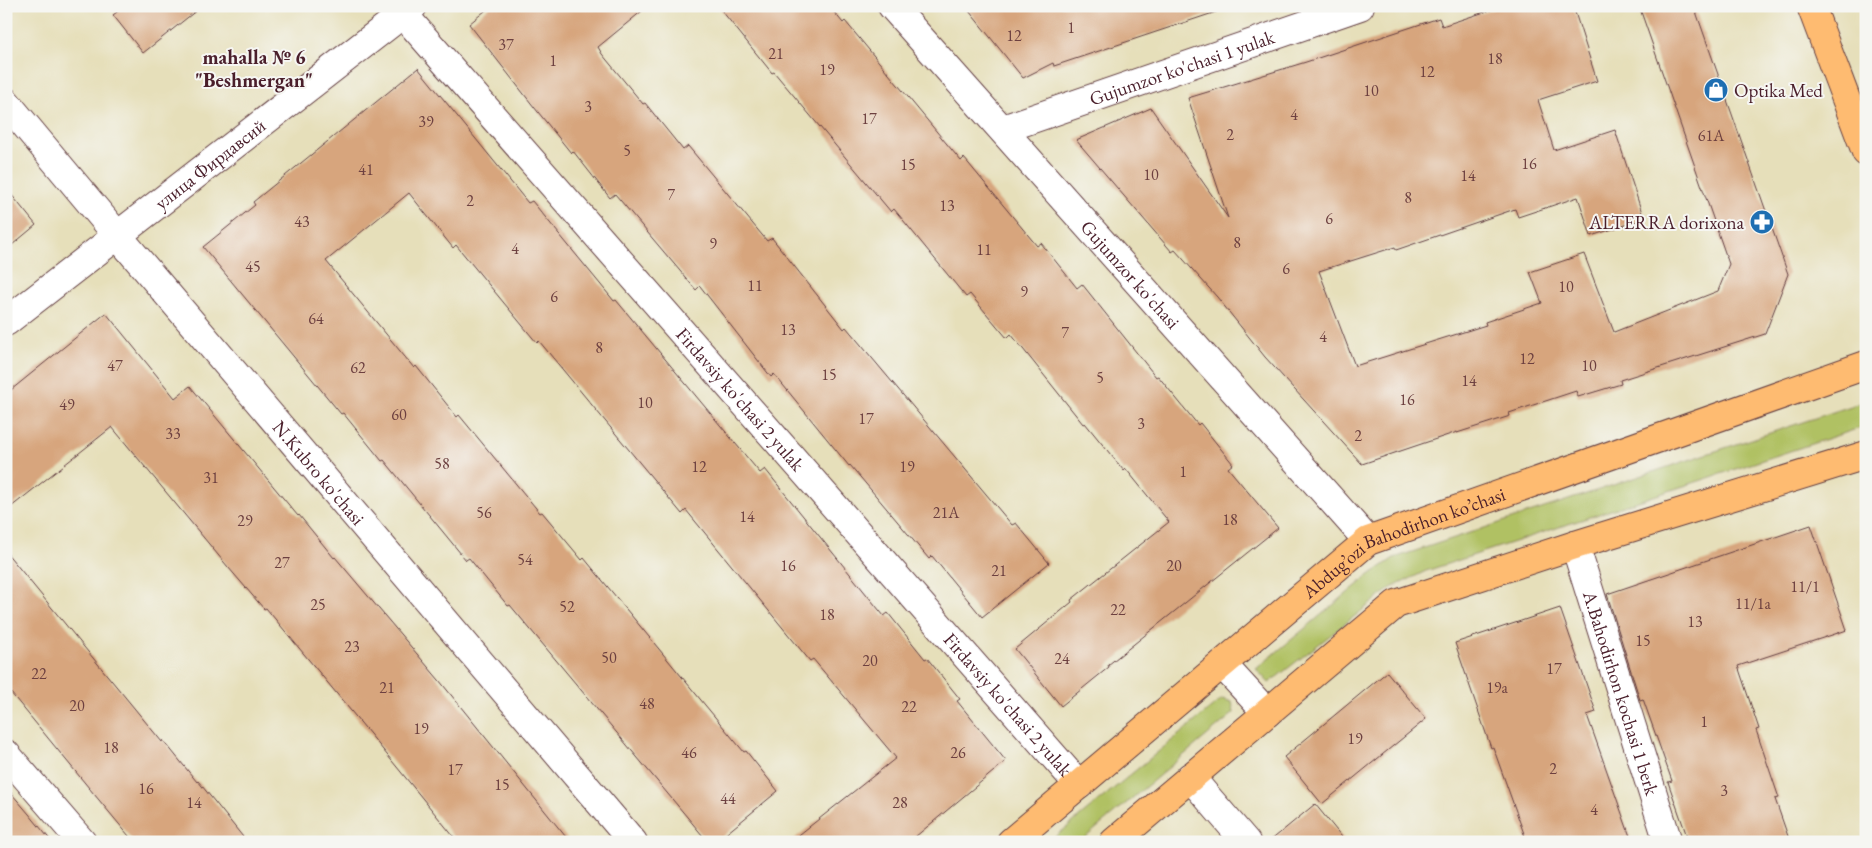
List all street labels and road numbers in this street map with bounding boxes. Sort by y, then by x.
street label: Gujumzor ko'chasi 1 yulak [1086,24,1278,111]
street label: улица Фирдавсий [149,113,270,215]
street label: Gujumzor ko'chasi [1075,214,1186,334]
street label: Firdavsiy ko'chasi 2 yulak [671,322,811,477]
street label: N.Kubro ko'chasi [267,415,371,530]
street label: Abdug’ozi Bahodirhon ko’chasi [1296,481,1509,604]
street label: A.Bahodirhon kochasi 1 berk [1577,587,1665,799]
street label: Firdavsiy ko'chasi 2 yulak [938,627,1079,782]

